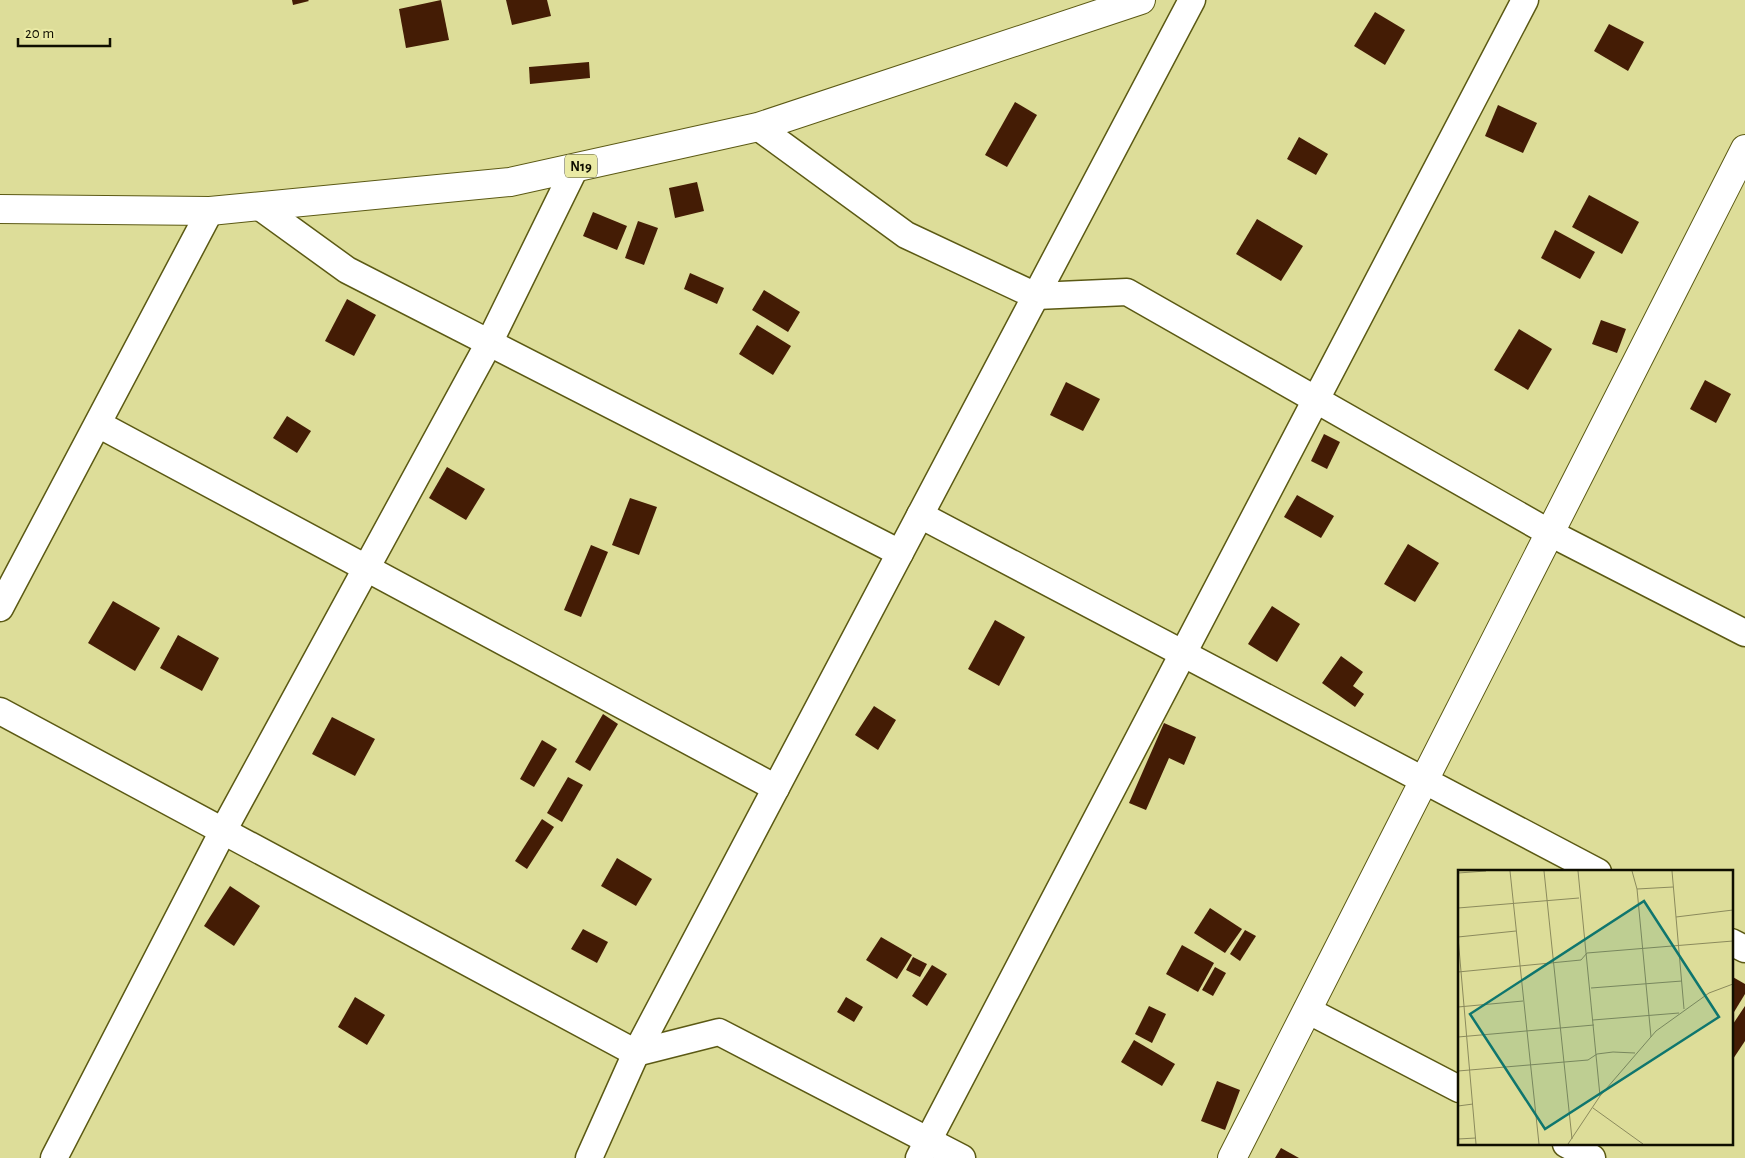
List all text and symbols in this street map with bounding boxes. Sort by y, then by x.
scale bar [18,15,110,47]
text: 20 m [25,26,54,41]
road number: N19 [565,154,597,178]
inset map [1458,870,1732,1146]

